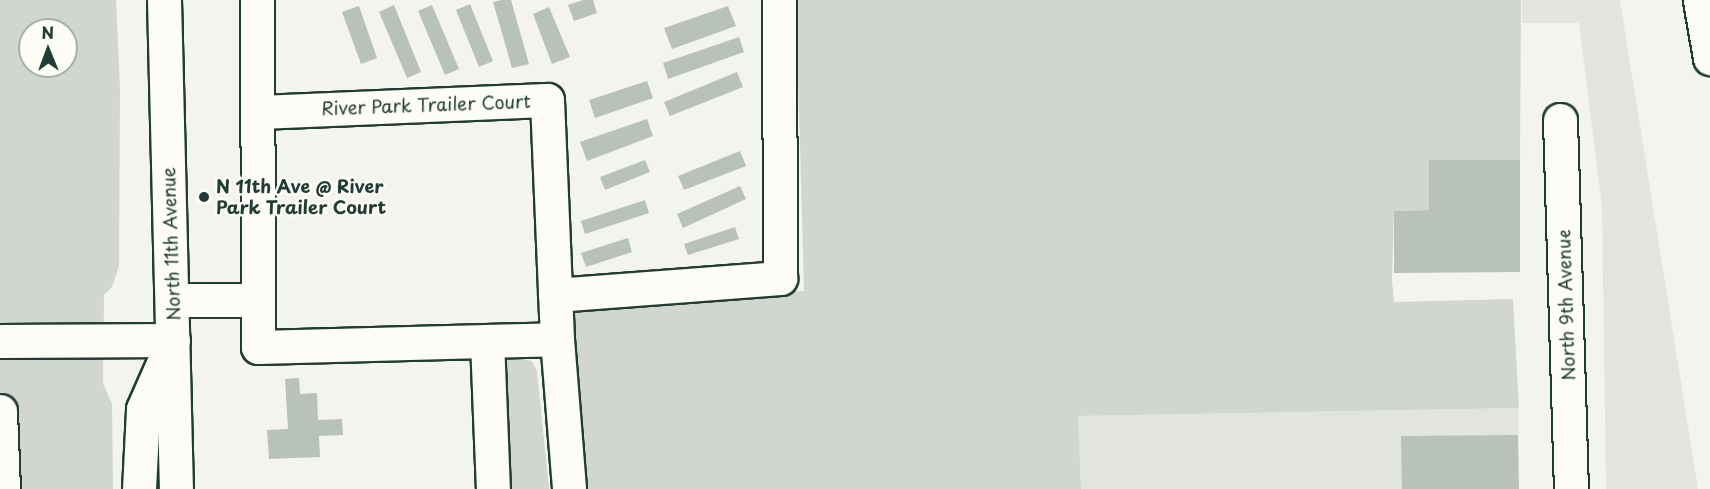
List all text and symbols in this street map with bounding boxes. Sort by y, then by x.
north arrow [18,18,78,78]
text: N [41,20,54,44]
street label: River Park Trailer Court [321,91,531,119]
street label: North 11th Avenue [157,165,185,323]
place label: N 11th Ave @ River Park Trailer Court [216,176,386,219]
marker: N 11th Ave @ River Park Trailer Court [197,190,211,204]
street label: North 9th Avenue [1553,229,1579,381]

